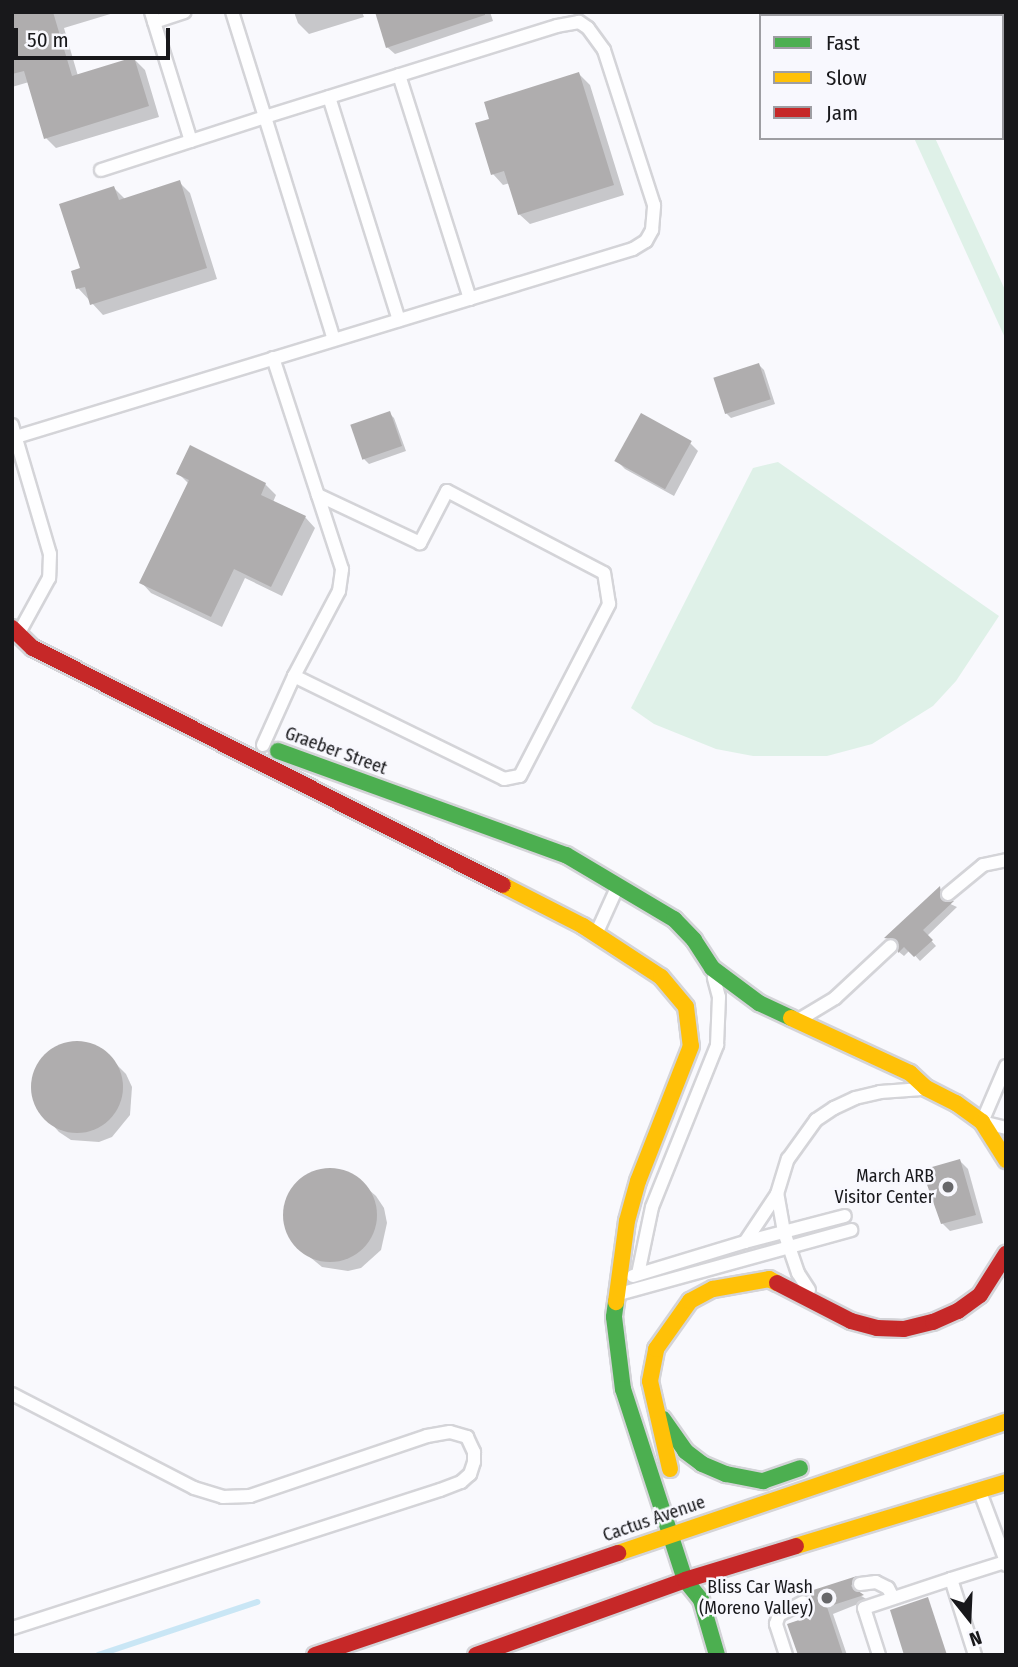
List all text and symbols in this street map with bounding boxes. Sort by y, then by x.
scale bar [18,14,173,58]
legend [759,14,1004,140]
text: 50 m [27,27,69,53]
text: Fast [826,30,860,56]
text: Slow [826,65,867,91]
text: Jam [826,100,858,126]
street label: Graeber Street [282,723,390,779]
place label: March ARB Visitor Center [835,1166,934,1208]
marker: March ARB Visitor Center [940,1179,956,1195]
street label: Cactus Avenue [600,1491,708,1547]
place label: Bliss Car Wash (Moreno Valley) [699,1577,813,1620]
north arrow [934,1583,1004,1653]
marker: Bliss Car Wash (Moreno Valley) [819,1590,835,1606]
text: N [967,1626,985,1651]

